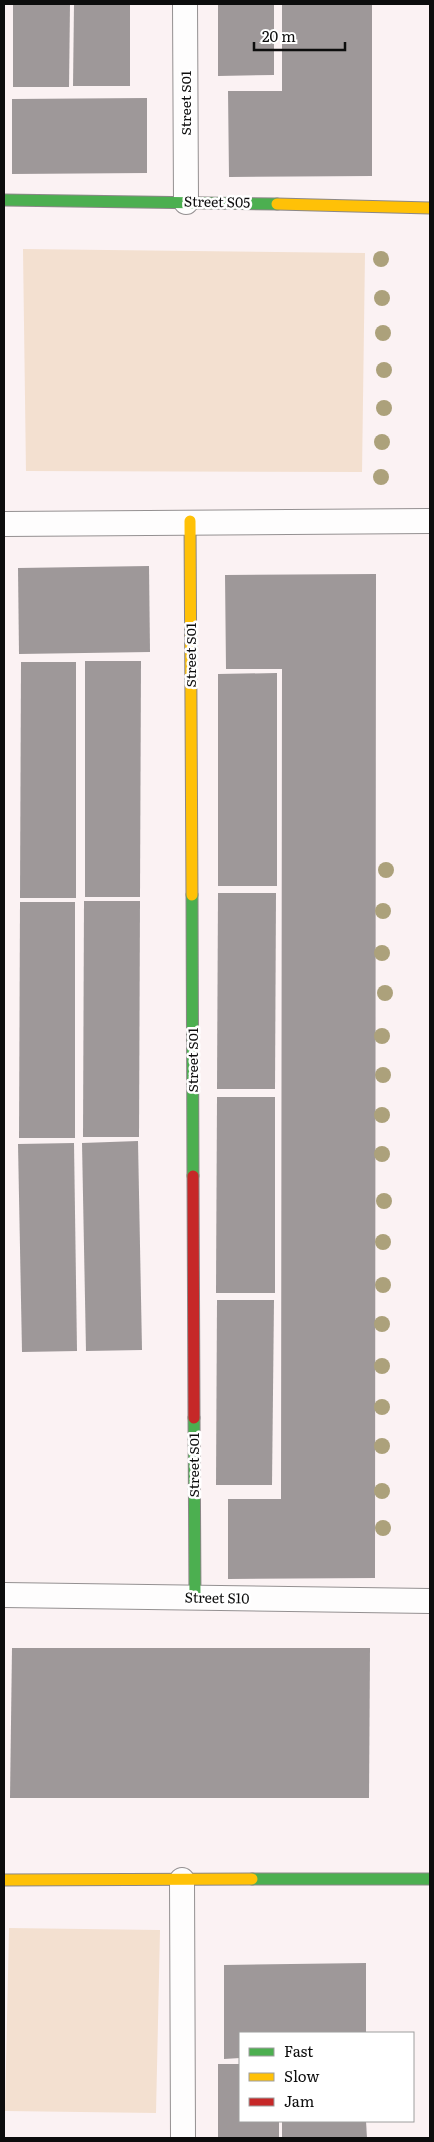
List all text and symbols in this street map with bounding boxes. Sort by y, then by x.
scale bar [254,20,345,52]
text: 20 m [262,24,296,47]
street label: Street S01 [175,70,195,136]
street label: Street S05 [184,190,250,212]
street label: Street S01 [180,622,200,688]
street label: Street S01 [182,1027,202,1093]
street label: Street S01 [183,1432,203,1498]
street label: Street S10 [184,1586,250,1608]
legend [239,2032,414,2122]
text: Fast [284,2039,313,2062]
text: Slow [284,2064,319,2087]
text: Jam [284,2089,315,2112]

